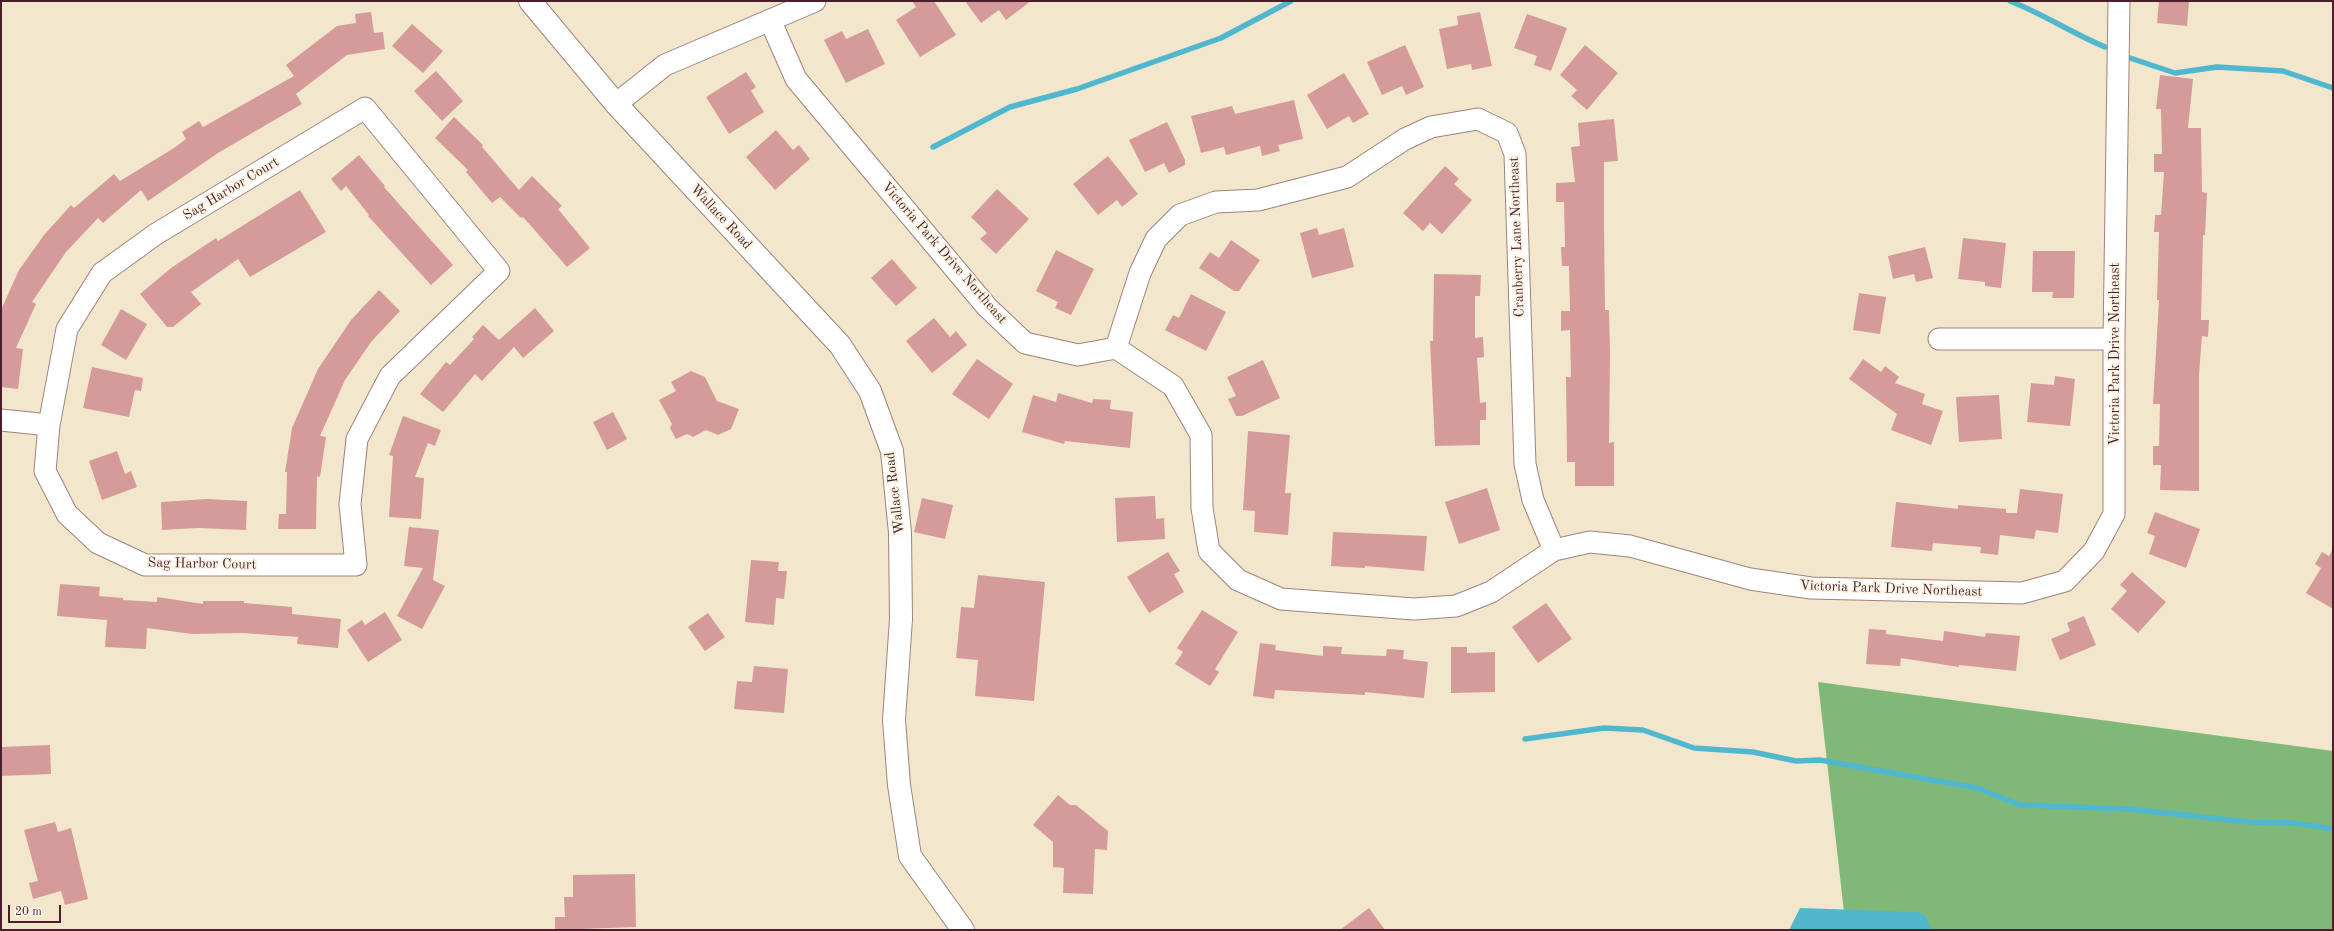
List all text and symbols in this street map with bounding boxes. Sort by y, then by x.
street label: Sag Harbor Court [180,154,282,224]
street label: Cranberry Lane Northeast [1506,156,1528,318]
street label: Victoria Park Drive Northeast [878,178,1010,328]
street label: Wallace Road [687,181,755,253]
street label: Victoria Park Drive Northeast [2107,263,2123,445]
street label: Wallace Road [882,451,908,535]
street label: Sag Harbor Court [147,555,257,573]
street label: Victoria Park Drive Northeast [1799,577,1983,601]
scale bar [10,897,63,923]
text: 20 m [15,906,42,918]

